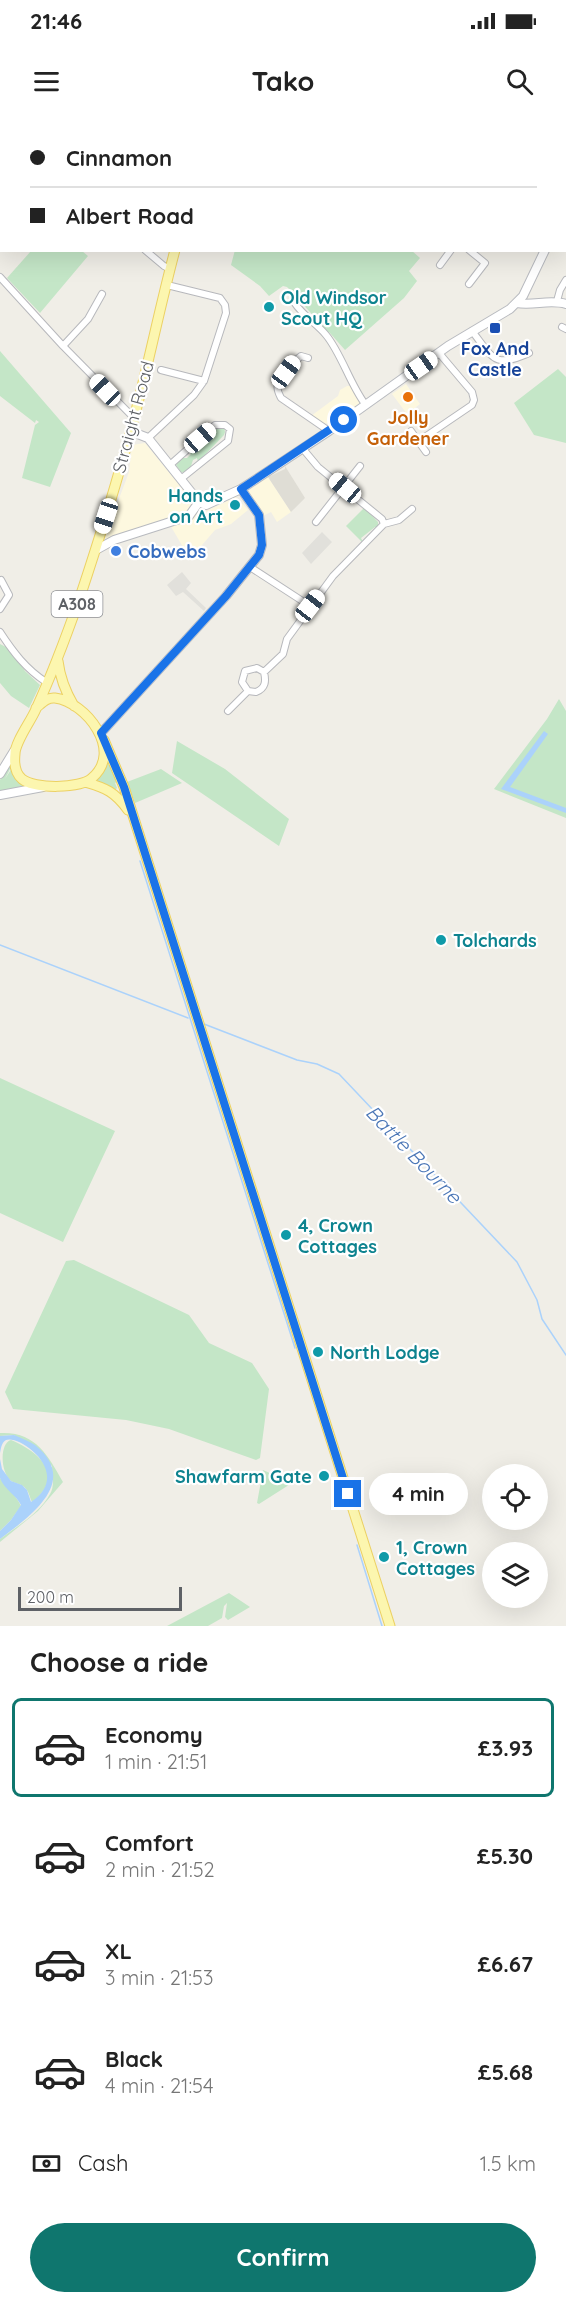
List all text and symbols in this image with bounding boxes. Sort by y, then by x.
text: 21:46 [30,7,82,35]
text: Tako [252,64,314,98]
icon: menu [30,65,63,98]
icon: search [503,65,536,98]
text: Cinnamon [66,144,172,172]
text: Albert Road [66,202,194,230]
place label: Old Windsor Scout HQ [281,286,387,330]
marker: Old Windsor Scout HQ [262,300,276,314]
marker: Fox And Castle [488,321,502,335]
place label: Fox And Castle [461,337,529,381]
car [401,348,441,384]
car [268,352,304,392]
street label: Straight Road [107,359,159,475]
car [86,371,124,409]
marker: Jolly Gardener [401,390,415,404]
route start [330,406,357,433]
place label: Jolly Gardener [367,406,449,450]
car [181,419,219,457]
car [325,470,365,506]
place label: Hands on Art [168,484,223,528]
car [92,496,120,536]
marker: Hands on Art [228,498,242,512]
place label: Cobwebs [128,540,207,563]
marker: Cobwebs [109,544,123,558]
car [292,586,328,626]
road number: A308 [52,591,103,617]
place label: Tolchards [453,929,537,952]
marker: Tolchards [434,933,448,947]
water label: Battle Bourne [361,1100,468,1209]
place label: 4, Crown Cottages [298,1214,377,1258]
marker: 4, Crown Cottages [279,1228,293,1242]
place label: North Lodge [330,1341,440,1364]
marker: North Lodge [311,1345,325,1359]
map controls [482,1464,548,1608]
button: locate [482,1464,548,1530]
place label: Shawfarm Gate [175,1465,312,1488]
marker: Shawfarm Gate [317,1469,331,1483]
callout: 4 min [369,1473,468,1515]
route end [334,1480,361,1507]
text: 4 min [392,1481,445,1506]
place label: 1, Crown Cottages [396,1536,475,1580]
button: layers [482,1542,548,1608]
marker: 1, Crown Cottages [377,1550,391,1564]
scale bar [18,1584,182,1612]
text: 200 m [27,1587,74,1607]
text: Choose a ride [30,1645,208,1679]
icon: car [33,1721,87,1775]
text: Economy [105,1721,203,1749]
text: £3.93 [478,1734,533,1762]
text: 1 min · 21:51 [105,1749,207,1774]
icon: car [33,1829,87,1883]
text: Comfort [105,1829,194,1857]
text: £5.30 [477,1842,533,1870]
text: 2 min · 21:52 [105,1857,215,1882]
icon: car [33,1937,87,1991]
text: XL [105,1937,132,1965]
text: £6.67 [477,1950,533,1978]
text: 3 min · 21:53 [105,1965,213,1990]
icon: car [33,2045,87,2099]
text: Black [105,2045,163,2073]
text: £5.68 [478,2058,533,2086]
text: 4 min · 21:54 [105,2073,214,2098]
icon: cash [30,2147,63,2180]
text: Cash [78,2149,129,2177]
text: 1.5 km [480,2151,536,2176]
button: Confirm [30,2223,536,2292]

